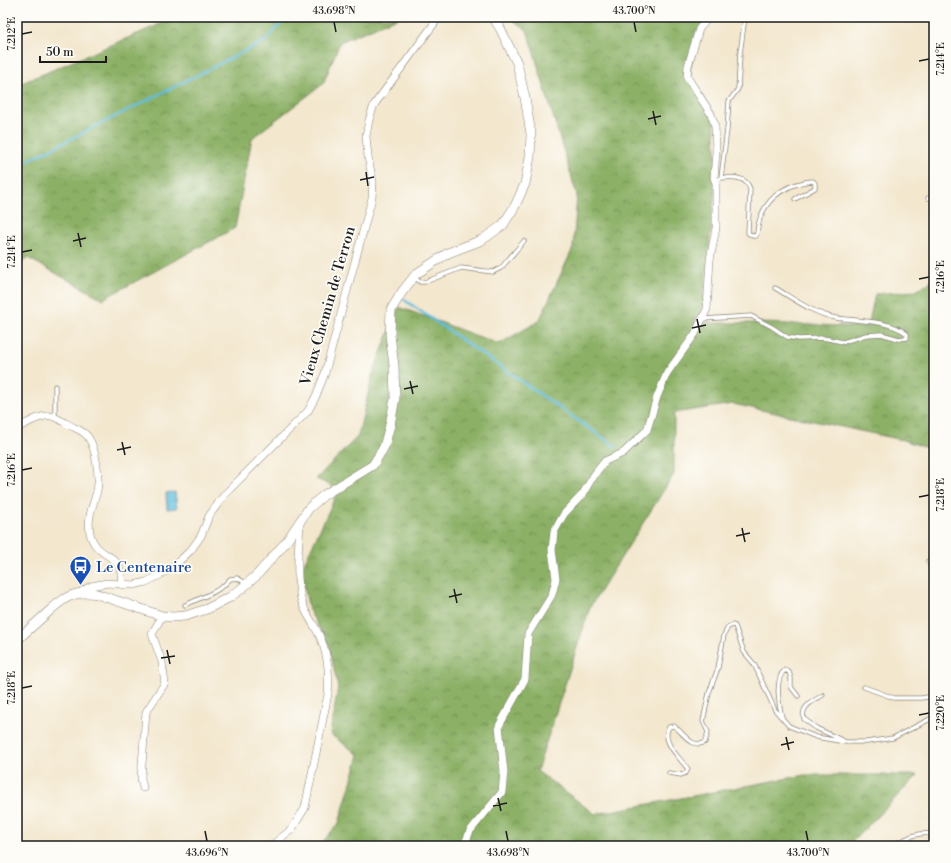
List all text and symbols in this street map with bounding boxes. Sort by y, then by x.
text: 43.698°N [312,5,356,17]
text: 43.700°N [613,5,656,17]
text: 7.212°E [6,17,18,51]
scale bar [40,38,106,64]
text: 7.214°E [935,42,947,76]
text: 50 m [46,45,74,60]
street label: Vieux Chemin de Terron [296,224,360,389]
text: 7.214°E [6,235,18,269]
text: 7.216°E [935,260,947,294]
text: 7.216°E [6,453,18,487]
text: 7.218°E [935,478,947,512]
bus stop icon: Le Centenaire [68,554,94,587]
place label: Le Centenaire [96,558,192,577]
text: 7.218°E [6,671,18,705]
text: 7.220°E [935,695,947,731]
text: 43.696°N [186,847,229,859]
text: 43.698°N [486,847,530,859]
text: 43.700°N [787,847,830,859]

